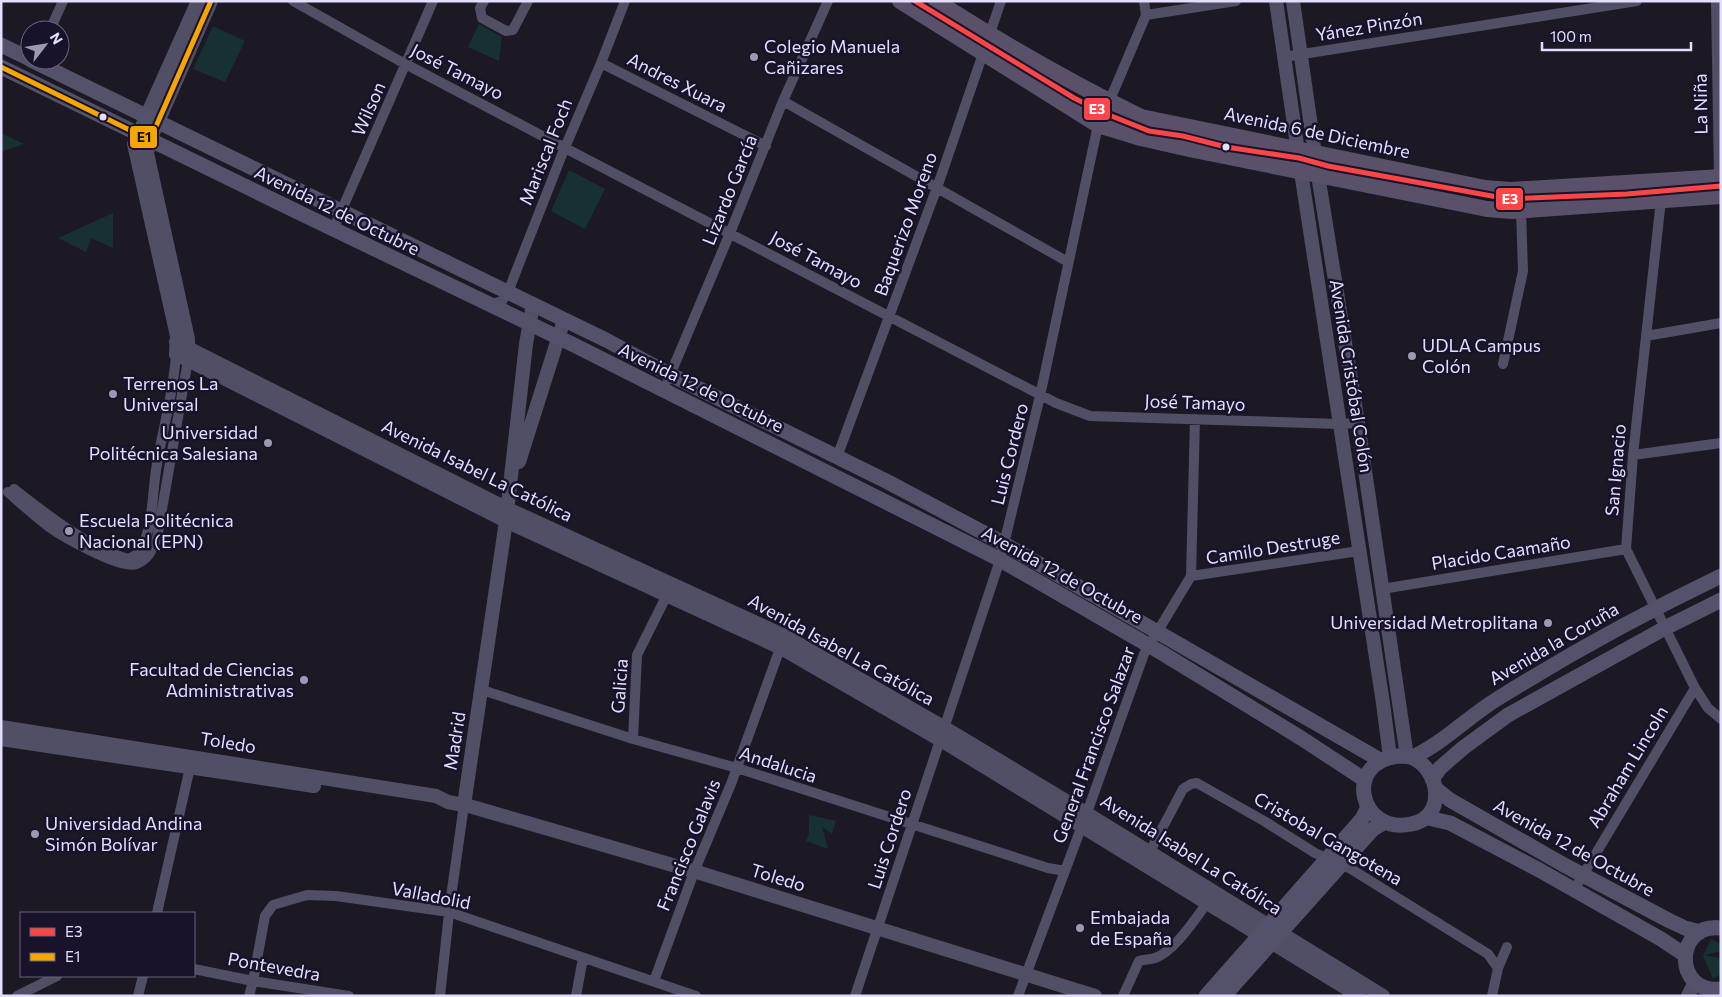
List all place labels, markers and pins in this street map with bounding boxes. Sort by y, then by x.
place label: Colegio Manuela Cañizares [764,35,900,78]
marker: Colegio Manuela Cañizares [748,51,760,63]
unlabelled marker [98,112,108,122]
unlabelled marker [1221,142,1231,152]
place label: UDLA Campus Colón [1422,334,1541,377]
marker: UDLA Campus Colón [1406,350,1418,362]
place label: Terrenos La Universal [123,372,218,415]
marker: Terrenos La Universal [107,388,119,400]
place label: Universidad Politécnica Salesiana [89,421,258,464]
marker: Universidad Politécnica Salesiana [262,437,274,449]
place label: Escuela Politécnica Nacional (EPN) [79,509,234,552]
marker: Escuela Politécnica Nacional (EPN) [63,525,75,537]
place label: Universidad Metroplitana [1330,611,1538,633]
marker: Universidad Metroplitana [1542,617,1554,629]
place label: Facultad de Ciencias Administrativas [129,658,294,701]
marker: Facultad de Ciencias Administrativas [298,674,310,686]
place label: Universidad Andina Simón Bolívar [45,812,202,855]
marker: Universidad Andina Simón Bolívar [29,828,41,840]
place label: Embajada de España [1090,906,1172,949]
marker: Embajada de España [1074,922,1086,934]

